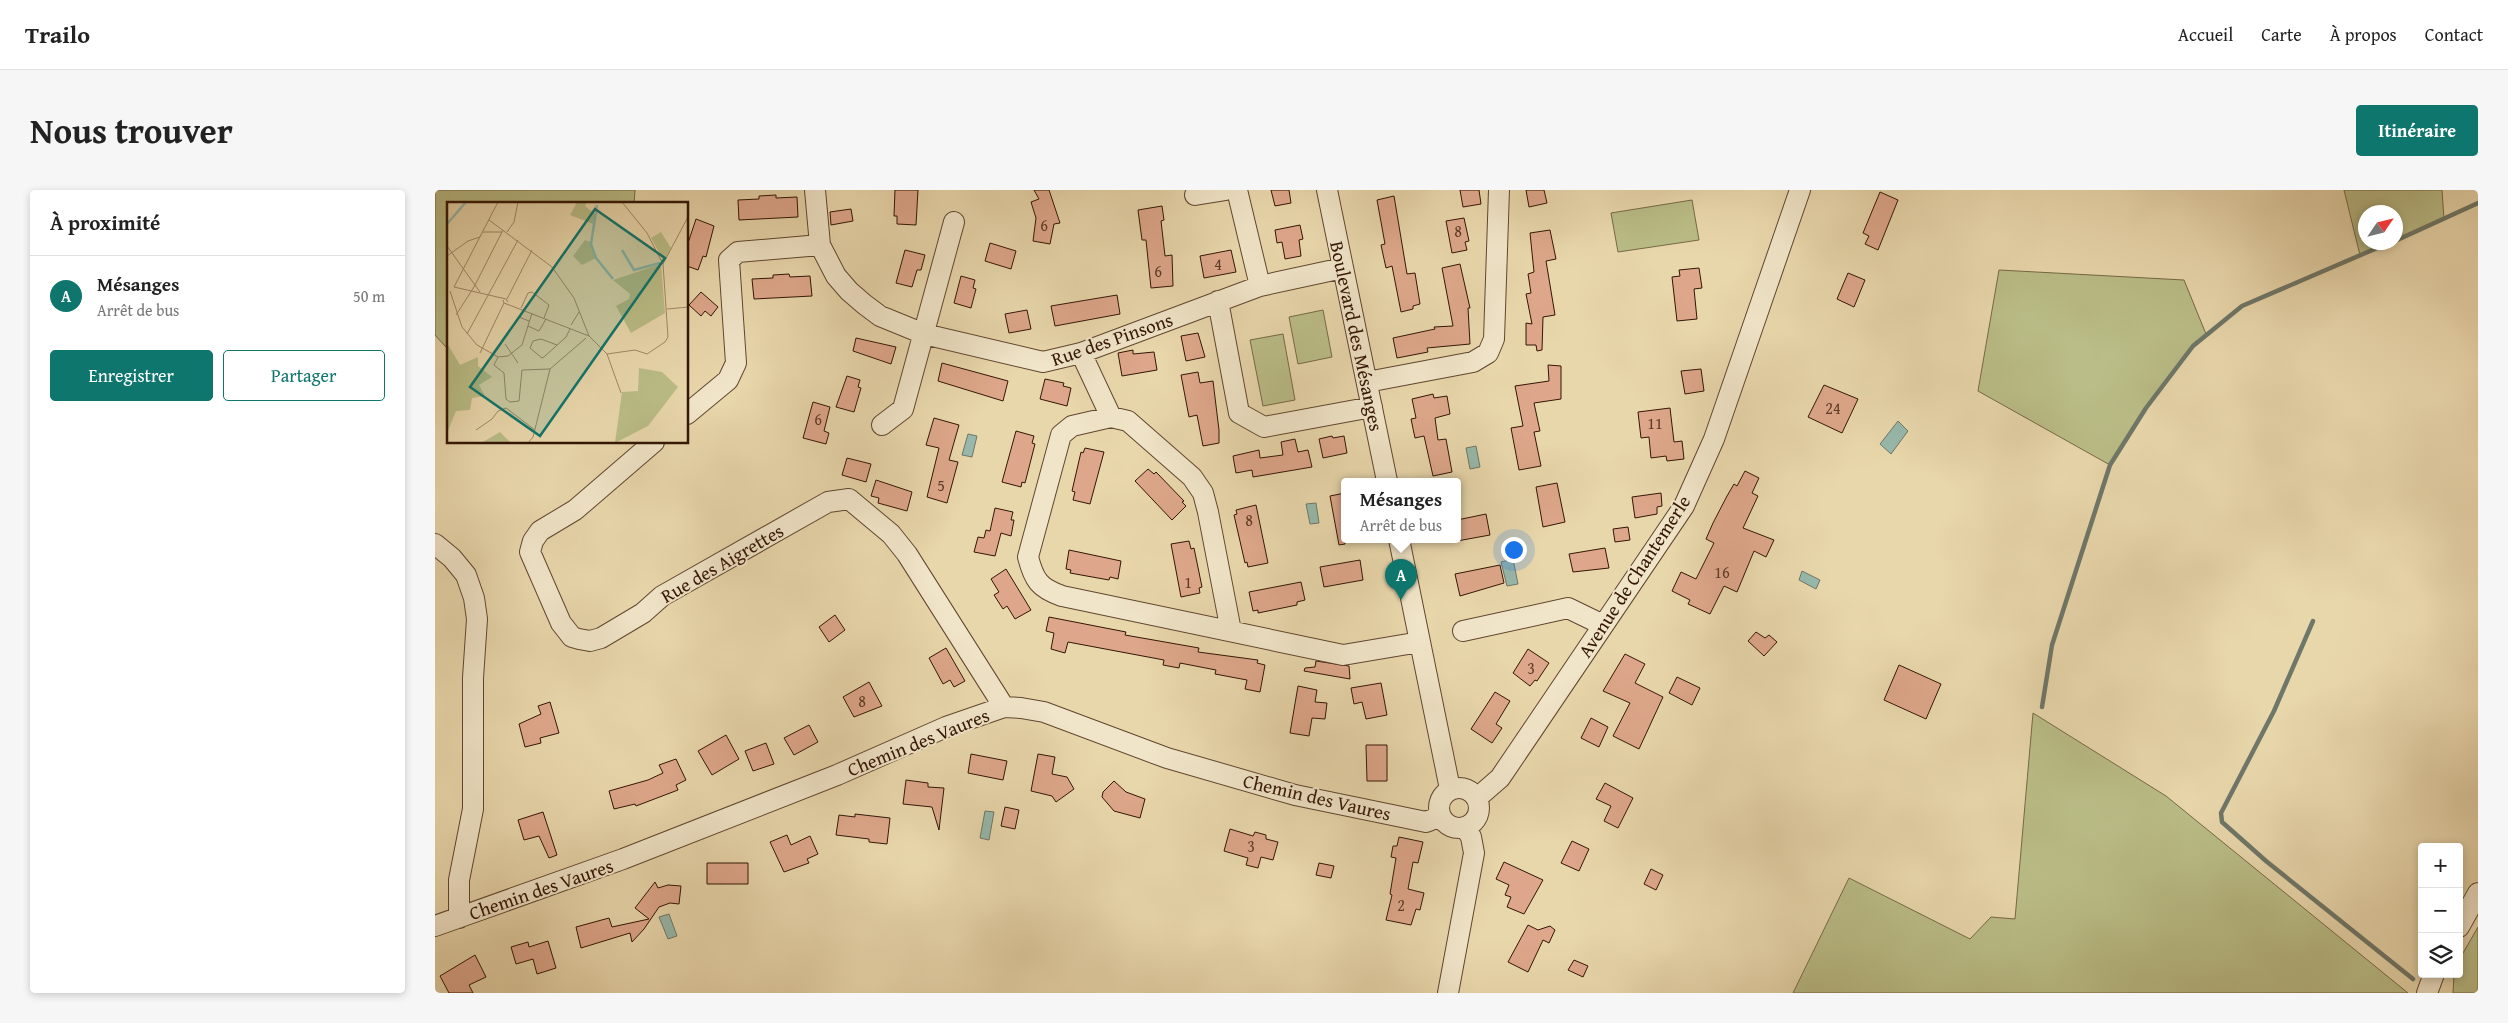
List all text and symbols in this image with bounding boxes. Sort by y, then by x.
text: Trailo [25,17,90,52]
text: Accueil [2178,21,2233,48]
text: Carte [2261,21,2302,48]
text: À propos [2330,21,2397,48]
text: Contact [2425,21,2483,48]
text: Nous trouver [30,105,233,156]
button: Itinéraire [2356,105,2478,156]
inset map [447,202,689,444]
north arrow [2358,205,2403,250]
text: À proximité [50,207,160,238]
house number: 6 [1040,213,1048,237]
house number: 8 [1454,219,1462,243]
street label: Boulevard des Mésanges [1323,238,1391,434]
house number: 4 [1214,252,1222,276]
house number: 6 [1154,259,1162,283]
text: Mésanges [97,270,179,298]
text: A [61,284,71,308]
text: 50 m [353,284,385,308]
text: Arrêt de bus [97,298,179,322]
street label: Rue des Pinsons [1048,305,1176,373]
button: Enregistrer [50,350,213,401]
button: Partager [223,350,385,401]
house number: 24 [1825,396,1841,420]
house number: 6 [814,407,822,431]
house number: 11 [1647,411,1663,435]
house number: 5 [937,473,945,497]
popup [1341,478,1461,543]
text: Mésanges [1360,485,1442,513]
street label: Avenue de Chantemerle [1571,489,1697,663]
house number: 8 [1245,508,1253,532]
text: Arrêt de bus [1360,513,1442,537]
street label: Rue des Aigrettes [655,516,789,610]
your location [1501,537,1527,563]
pin: A [1385,559,1417,600]
house number: 16 [1714,560,1730,584]
house number: 1 [1184,570,1192,594]
house number: 3 [1527,656,1535,680]
house number: 8 [858,689,866,713]
street label: Chemin des Vaures [843,701,993,783]
street label: Chemin des Vaures [1240,766,1394,828]
house number: 3 [1247,834,1255,858]
map controls [2418,843,2463,978]
button: + [2418,843,2463,888]
street label: Chemin des Vaures [465,851,617,927]
button: − [2418,888,2463,933]
house number: 2 [1397,893,1405,917]
button: layers [2418,933,2463,978]

